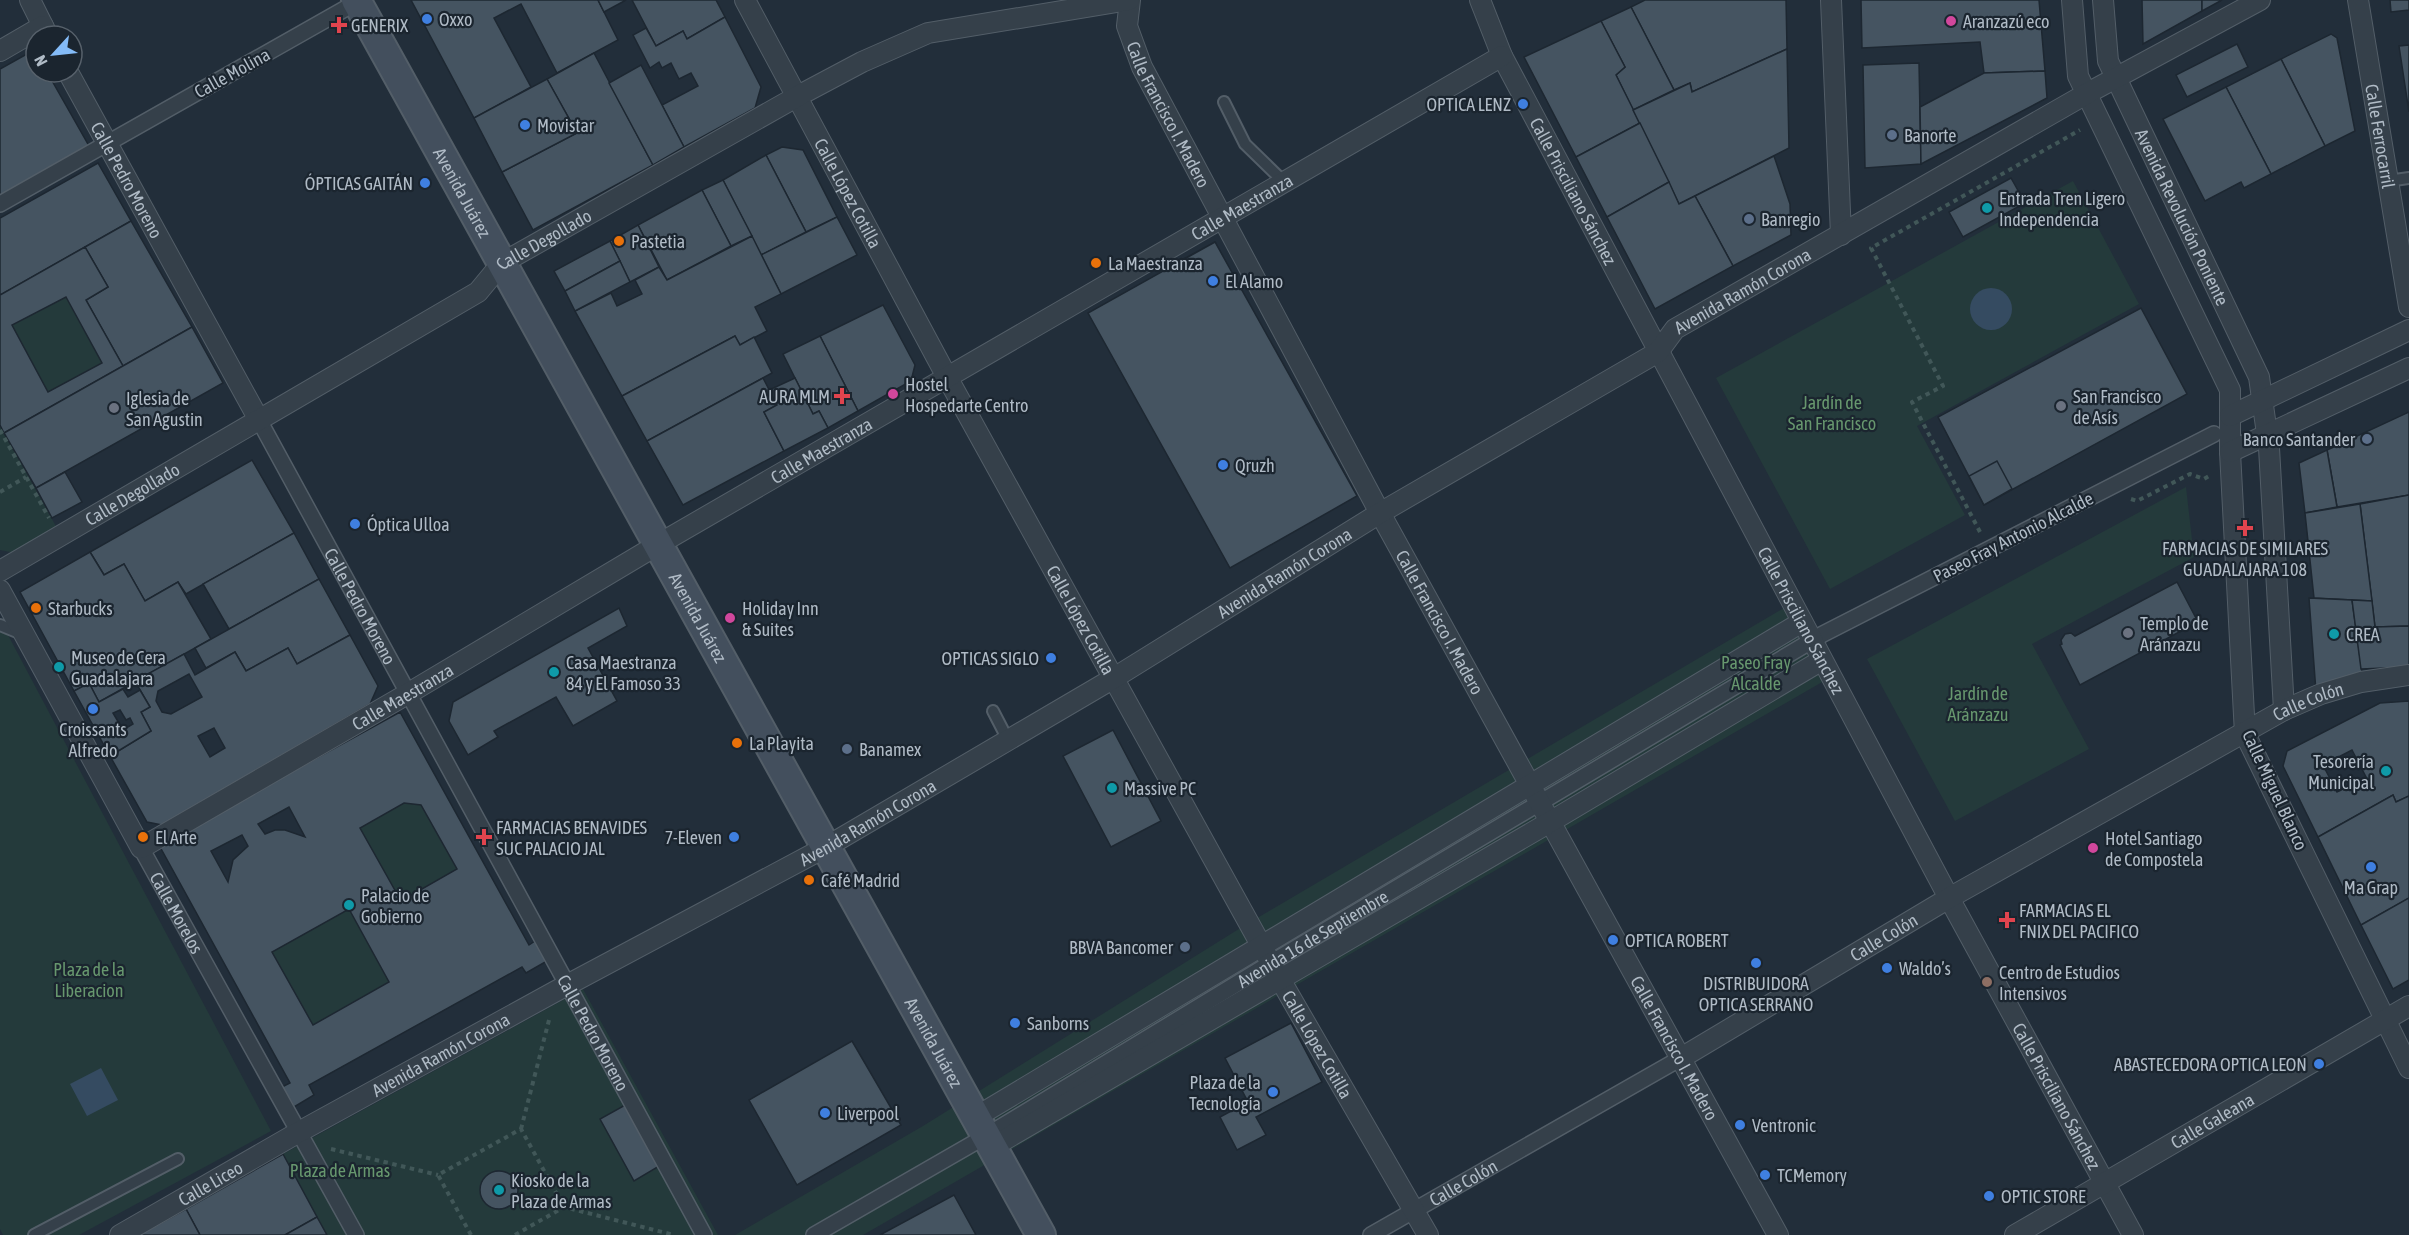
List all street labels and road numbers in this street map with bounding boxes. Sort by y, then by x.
street label: Calle Francisco I. Madero [1123,38,1215,191]
street label: Calle Molina [191,44,273,102]
street label: Calle Ferrocarril [2362,82,2400,190]
street label: Calle Prisciliano Sánchez [1526,114,1622,269]
street label: Calle Pedro Moreno [87,118,167,242]
street label: Avenida Revolución Poniente [2131,125,2234,309]
street label: Calle López Cotilla [810,135,886,252]
street label: Avenida Juárez [429,144,496,241]
street label: Calle Maestranza [1187,169,1296,244]
street label: Calle Degollado [491,204,595,273]
street label: Avenida Ramón Corona [1670,243,1814,338]
street label: Calle Maestranza [767,413,876,488]
street label: Calle Degollado [81,458,183,530]
street label: Paseo Fray Antonio Alcalde [1929,488,2097,586]
street label: Avenida Ramón Corona [1213,523,1355,622]
street label: Calle Prisciliano Sánchez [1754,543,1849,698]
street label: Calle Pedro Moreno [320,544,401,668]
street label: Calle Francisco I. Madero [1392,546,1488,698]
street label: Calle López Cotilla [1043,561,1120,678]
street label: Avenida Juárez [665,569,732,666]
street label: Calle Maestranza [348,659,457,734]
street label: Calle Colón [2269,677,2346,725]
street label: Calle Miguel Blanco [2238,727,2312,853]
street label: Avenida Ramón Corona [796,775,939,870]
street label: Calle Morelos [146,868,208,957]
street label: Avenida 16 de Septiembre [1233,885,1392,992]
street label: Calle Colón [1846,909,1921,965]
street label: Calle Pedro Moreno [553,971,634,1094]
street label: Calle Francisco I. Madero [1627,972,1723,1124]
street label: Calle López Cotilla [1278,986,1357,1102]
street label: Avenida Juárez [901,994,968,1091]
street label: Avenida Ramón Corona [368,1008,513,1101]
street label: Calle Prisciliano Sánchez [2009,1019,2106,1173]
street label: Calle Galeana [2167,1088,2257,1153]
street label: Calle Colón [1425,1155,1501,1210]
street label: Calle Liceo [174,1156,246,1210]

